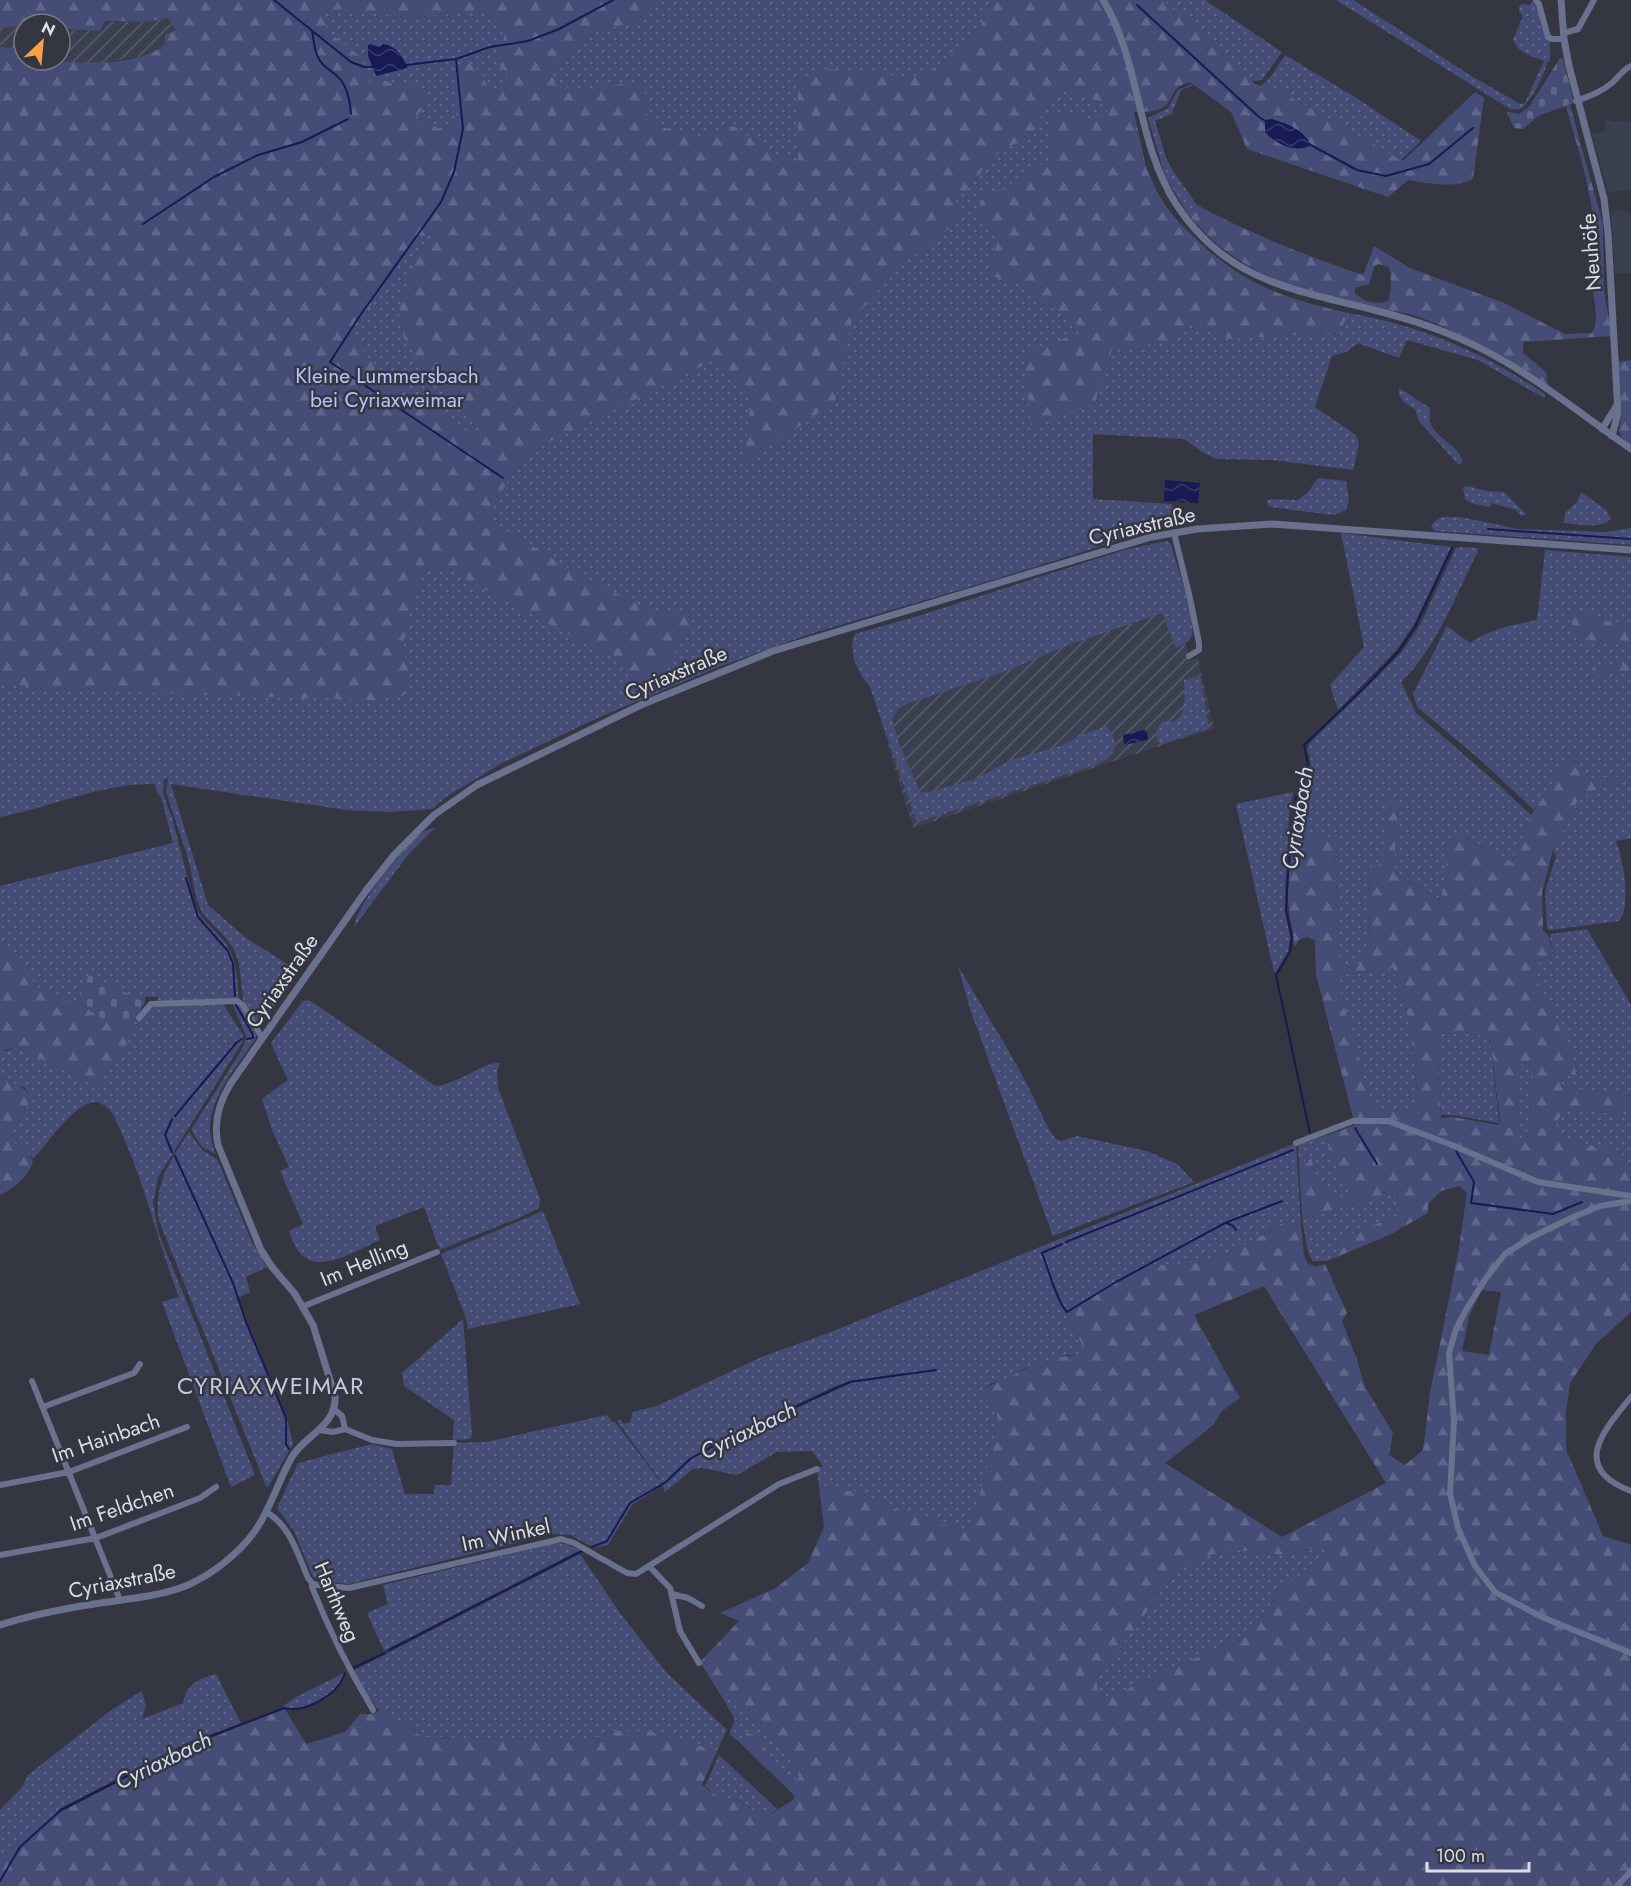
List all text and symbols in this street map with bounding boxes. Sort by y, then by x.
north arrow [12,12,72,72]
text: N [38,16,59,42]
street label: Neuhöfe [1573,212,1609,292]
park label: Kleine Lummersbach bei Cyriaxweimar [295,361,479,415]
street label: Cyriaxstraße [1086,499,1199,553]
street label: Cyriaxstraße [620,638,732,708]
water label: Cyriaxbach [1273,764,1321,872]
street label: Cyriaxstraße [239,928,326,1034]
street label: Im Helling [316,1232,412,1294]
district label: CYRIAXWEIMAR [177,1368,365,1403]
water label: Cyriaxbach [694,1393,802,1467]
street label: Im Hainbach [48,1405,164,1471]
street label: Im Feldchen [66,1475,178,1539]
street label: Im Winkel [459,1511,553,1559]
street label: Cyriaxstraße [66,1556,178,1606]
street label: Harthweg [307,1557,367,1647]
water label: Cyriaxbach [109,1723,217,1797]
scale bar [1427,1835,1529,1873]
text: 100 m [1436,1843,1485,1869]

